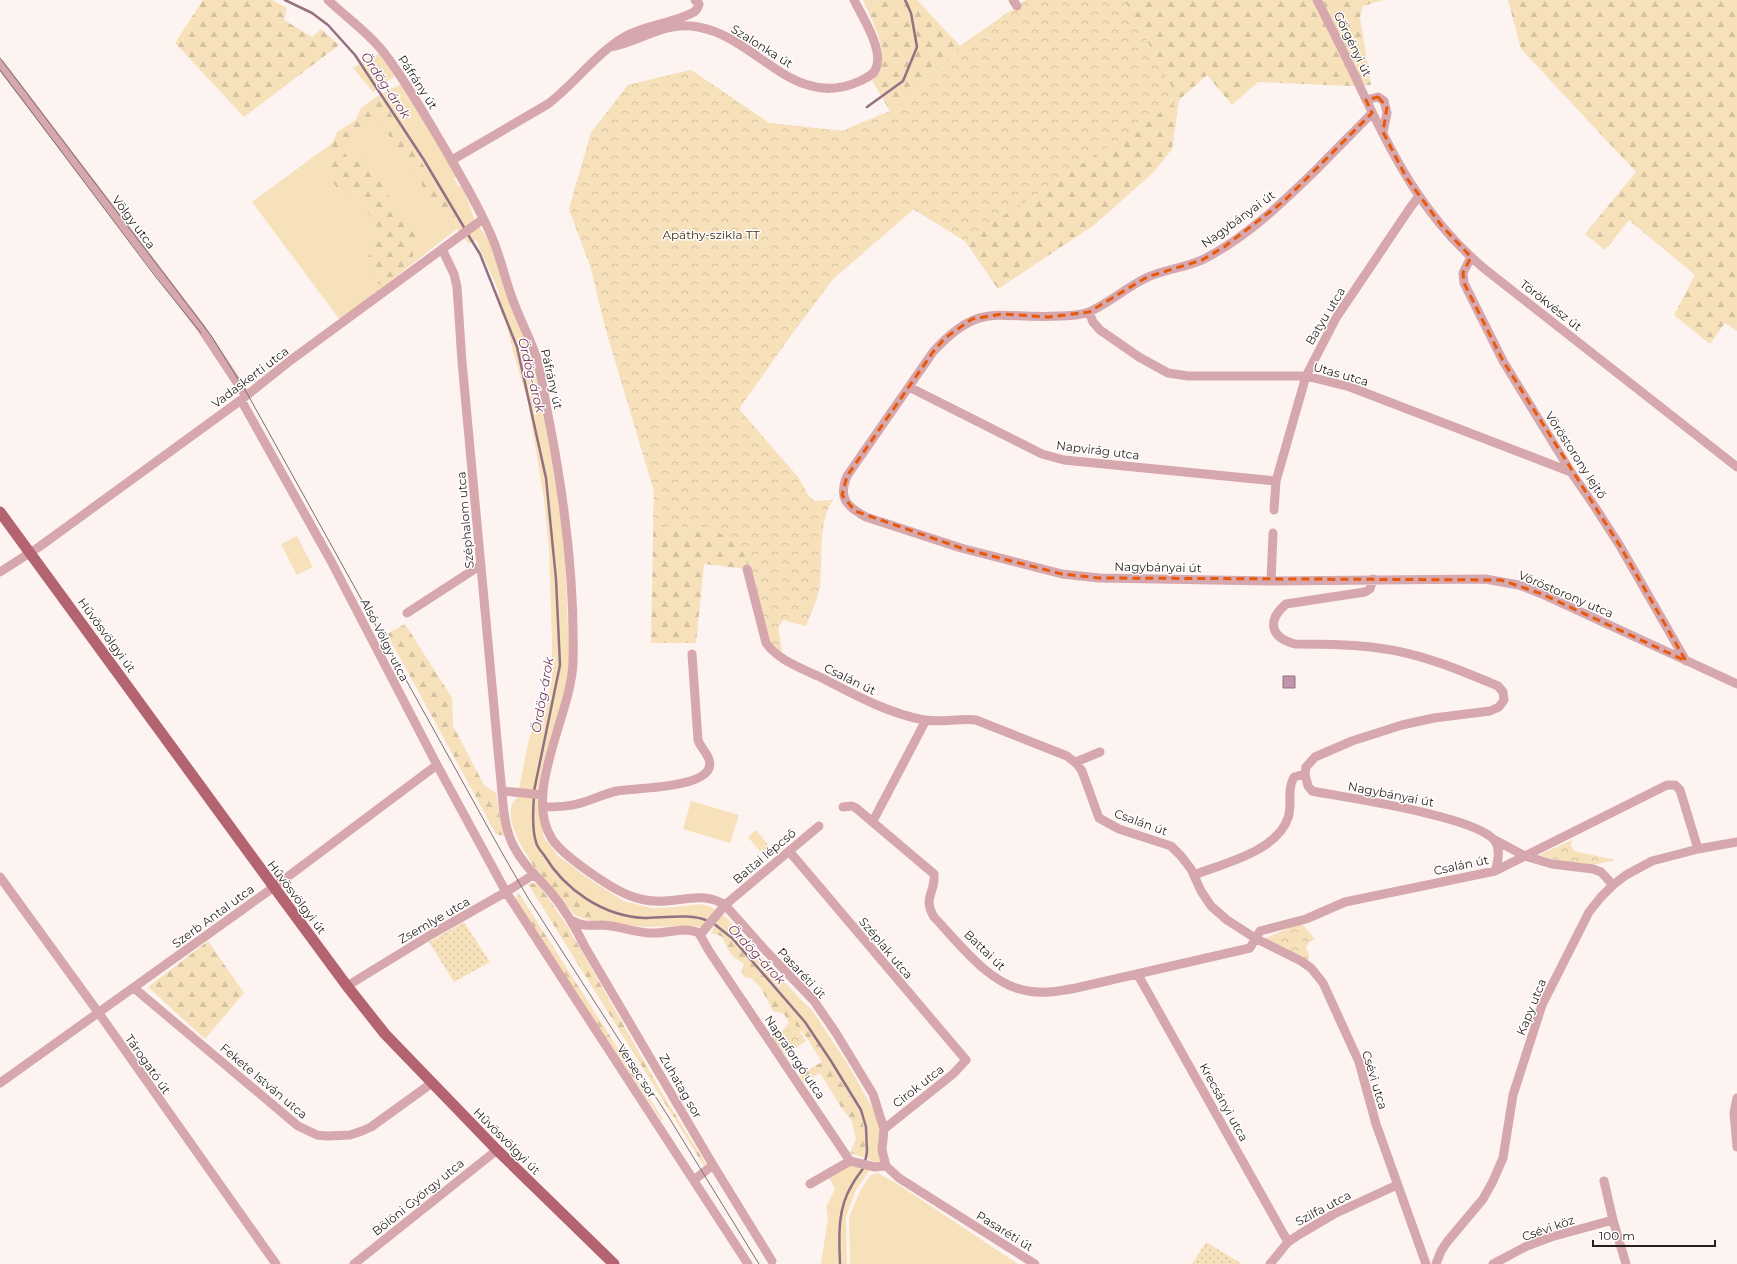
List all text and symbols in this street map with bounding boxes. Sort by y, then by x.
street label: Görgényi út [1331,9,1375,79]
street label: Szalonka út [728,21,796,71]
water label: Ördög-árok [358,49,415,122]
street label: Páfrány út [395,52,441,112]
street label: Nagybányai út [1198,187,1278,251]
street label: Völgy utca [109,192,159,252]
park label: Apáthy-szikla TT [662,227,760,242]
street label: Törökvész út [1517,276,1585,334]
street label: Batyu utca [1302,284,1348,348]
water label: Ördög-árok [515,336,549,415]
street label: Vadaskerti utca [208,343,292,411]
street label: Páfrány út [538,347,566,411]
street label: Utas utca [1312,359,1370,389]
street label: Vöröstorony lejtő [1542,409,1610,501]
street label: Napvirág utca [1055,437,1141,463]
street label: Széphalom utca [453,471,477,569]
street label: Nagybányai út [1114,559,1202,575]
street label: Vöröstorony utca [1516,567,1616,621]
street label: Hűvösvölgyi út [75,595,139,675]
street label: Alsó Völgy utca [358,596,412,684]
water label: Ördög-árok [527,655,557,734]
street label: Csalán út [822,660,878,698]
street label: Nagybányai út [1347,778,1435,810]
street label: Csalán út [1112,805,1170,839]
street label: Battai lépcső [729,825,799,887]
street label: Csalán út [1432,852,1490,878]
street label: Hűvösvölgyi út [264,857,330,937]
street label: Szerb Antal utca [169,881,257,951]
street label: Zsemlye utca [396,893,472,947]
street label: Széplak utca [856,914,916,982]
water label: Ördög-árok [725,921,790,988]
street label: Battai út [961,927,1009,973]
street label: Pasaréti út [775,944,830,1002]
street label: Kapy utca [1513,977,1549,1037]
street label: Napraforgó utca [761,1012,829,1102]
street label: Tárogató út [122,1031,174,1097]
street label: Fekete István utca [217,1040,311,1122]
street label: Versec sor [614,1041,660,1101]
street label: Csévi utca [1359,1049,1391,1111]
street label: Zuhatag sor [656,1051,706,1121]
street label: Krecsányi utca [1196,1060,1252,1144]
street label: Cirok utca [889,1061,947,1111]
street label: Hűvösvölgyi út [470,1104,544,1178]
street label: Bölöni György utca [369,1155,467,1239]
street label: Szilfa utca [1293,1187,1353,1229]
street label: Pasaréti út [974,1208,1036,1255]
street label: Csévi köz [1520,1212,1576,1244]
scale bar [1593,1222,1715,1248]
text: 100 m [1599,1228,1635,1243]

